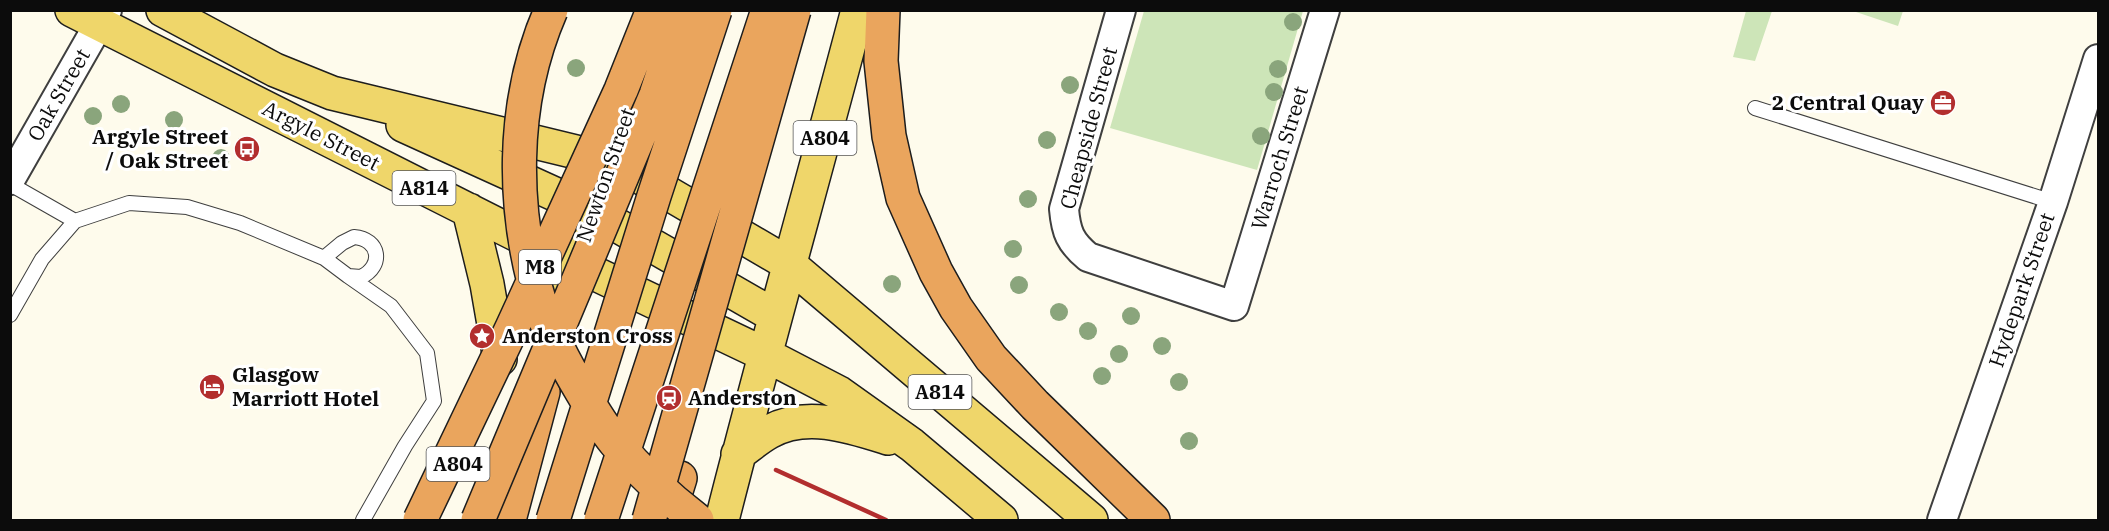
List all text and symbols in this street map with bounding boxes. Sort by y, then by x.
street label: Oak Street [20,43,96,146]
street label: Cheapside Street [1053,43,1123,212]
street label: Warroch Street [1244,82,1314,233]
place label: 2 Central Quay [1772,88,1924,116]
office icon: 2 Central Quay [1928,88,1958,118]
street label: Argyle Street [258,94,385,177]
street label: Newton Street [569,104,641,246]
road number: A804 [794,121,856,155]
place label: Argyle Street / Oak Street [92,122,228,174]
bus stop icon: Argyle Street / Oak Street [232,134,262,164]
road number: A814 [392,171,456,205]
street label: Hydepark Street [1982,209,2061,371]
road number: M8 [519,250,561,284]
place icon: Anderston Cross [467,321,497,351]
place label: Anderston Cross [502,321,673,349]
place label: Glasgow Marriott Hotel [232,360,379,412]
hotel icon: Glasgow Marriott Hotel [197,372,227,402]
road number: A814 [908,375,972,409]
station icon: Anderston [654,383,684,413]
place label: Anderston [688,383,797,411]
road number: A804 [426,447,490,481]

